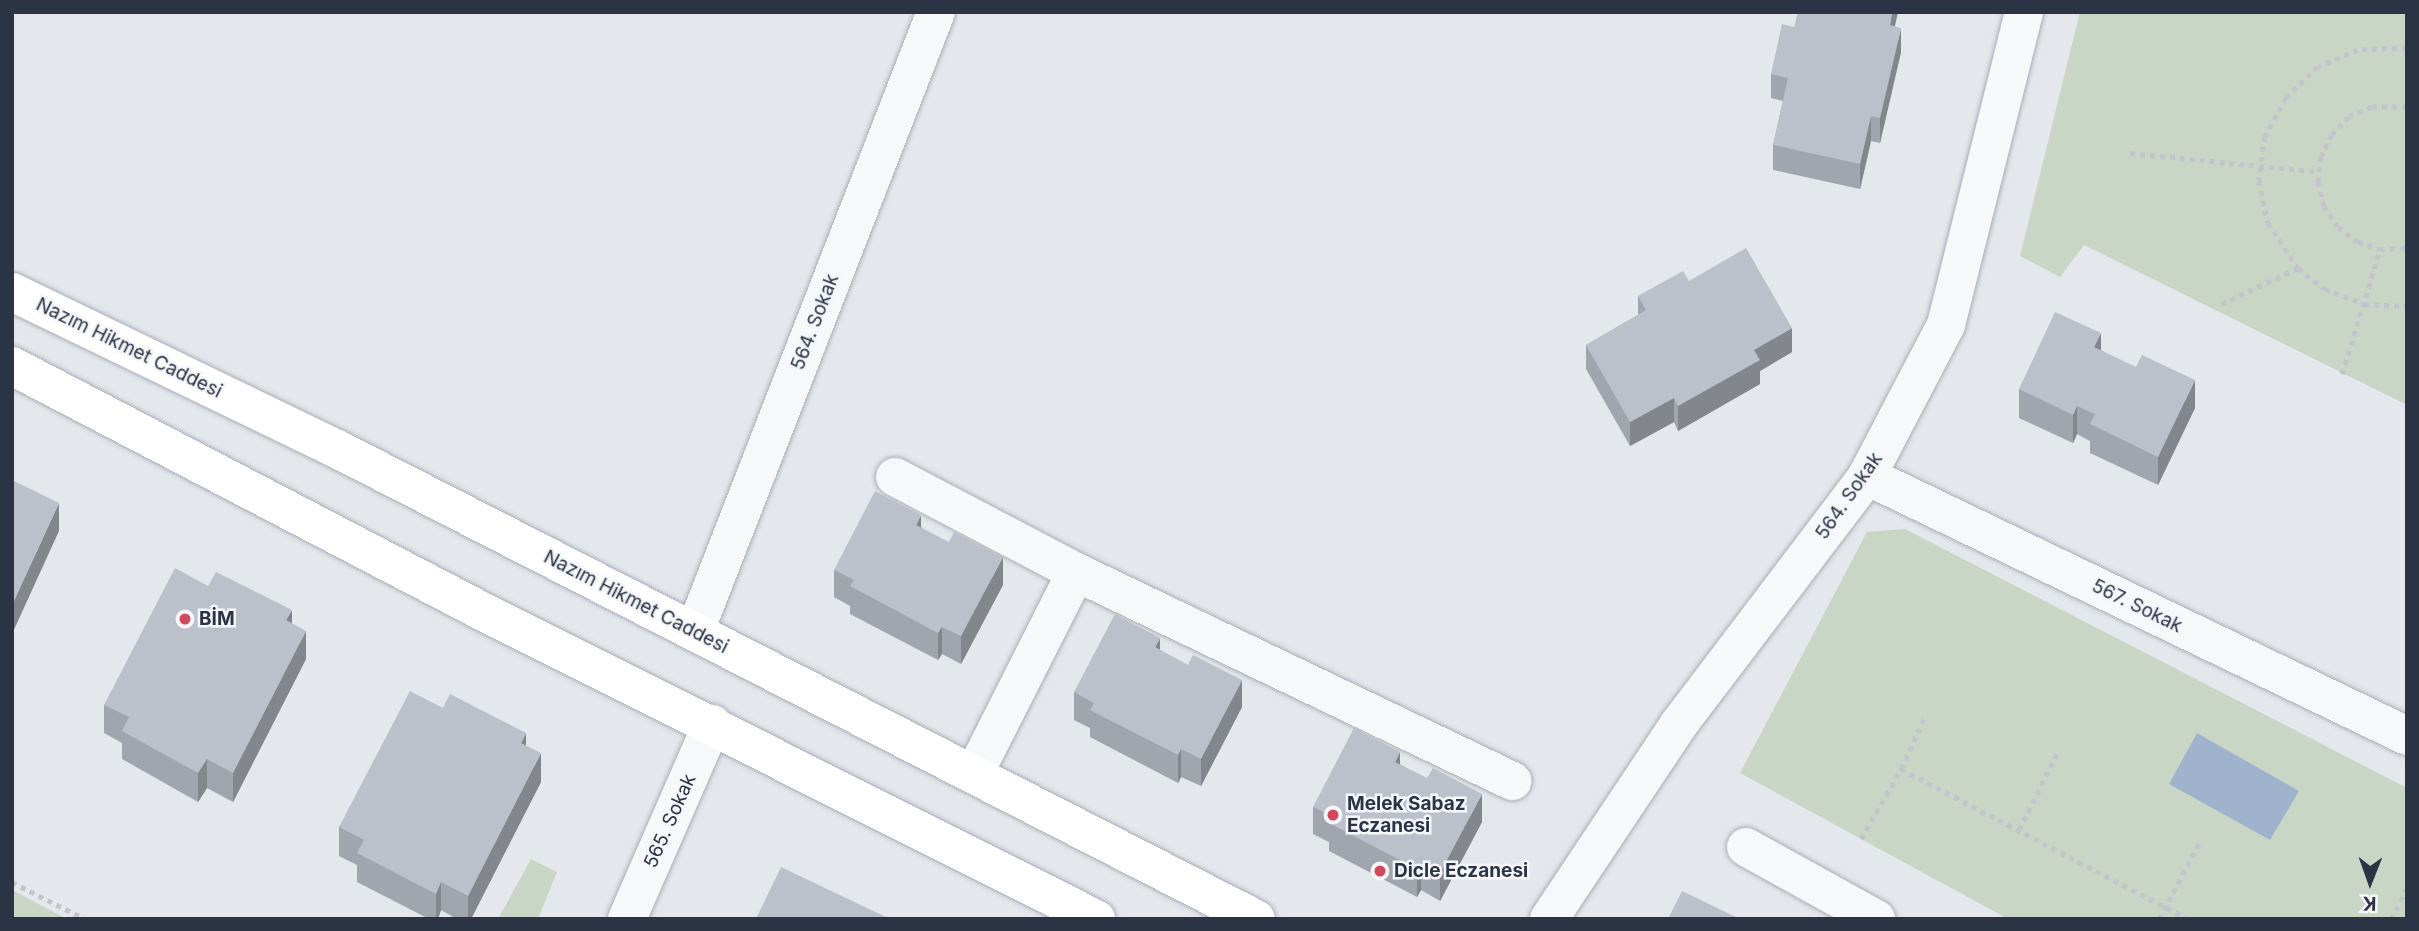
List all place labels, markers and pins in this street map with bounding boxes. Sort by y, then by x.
place label: BİM [199,608,235,630]
marker: BİM [177,611,193,627]
place label: Melek Sabaz Eczanesi [1347,793,1466,837]
marker: Melek Sabaz Eczanesi [1325,807,1341,823]
place label: Dicle Eczanesi [1394,860,1528,882]
marker: Dicle Eczanesi [1372,863,1388,879]

